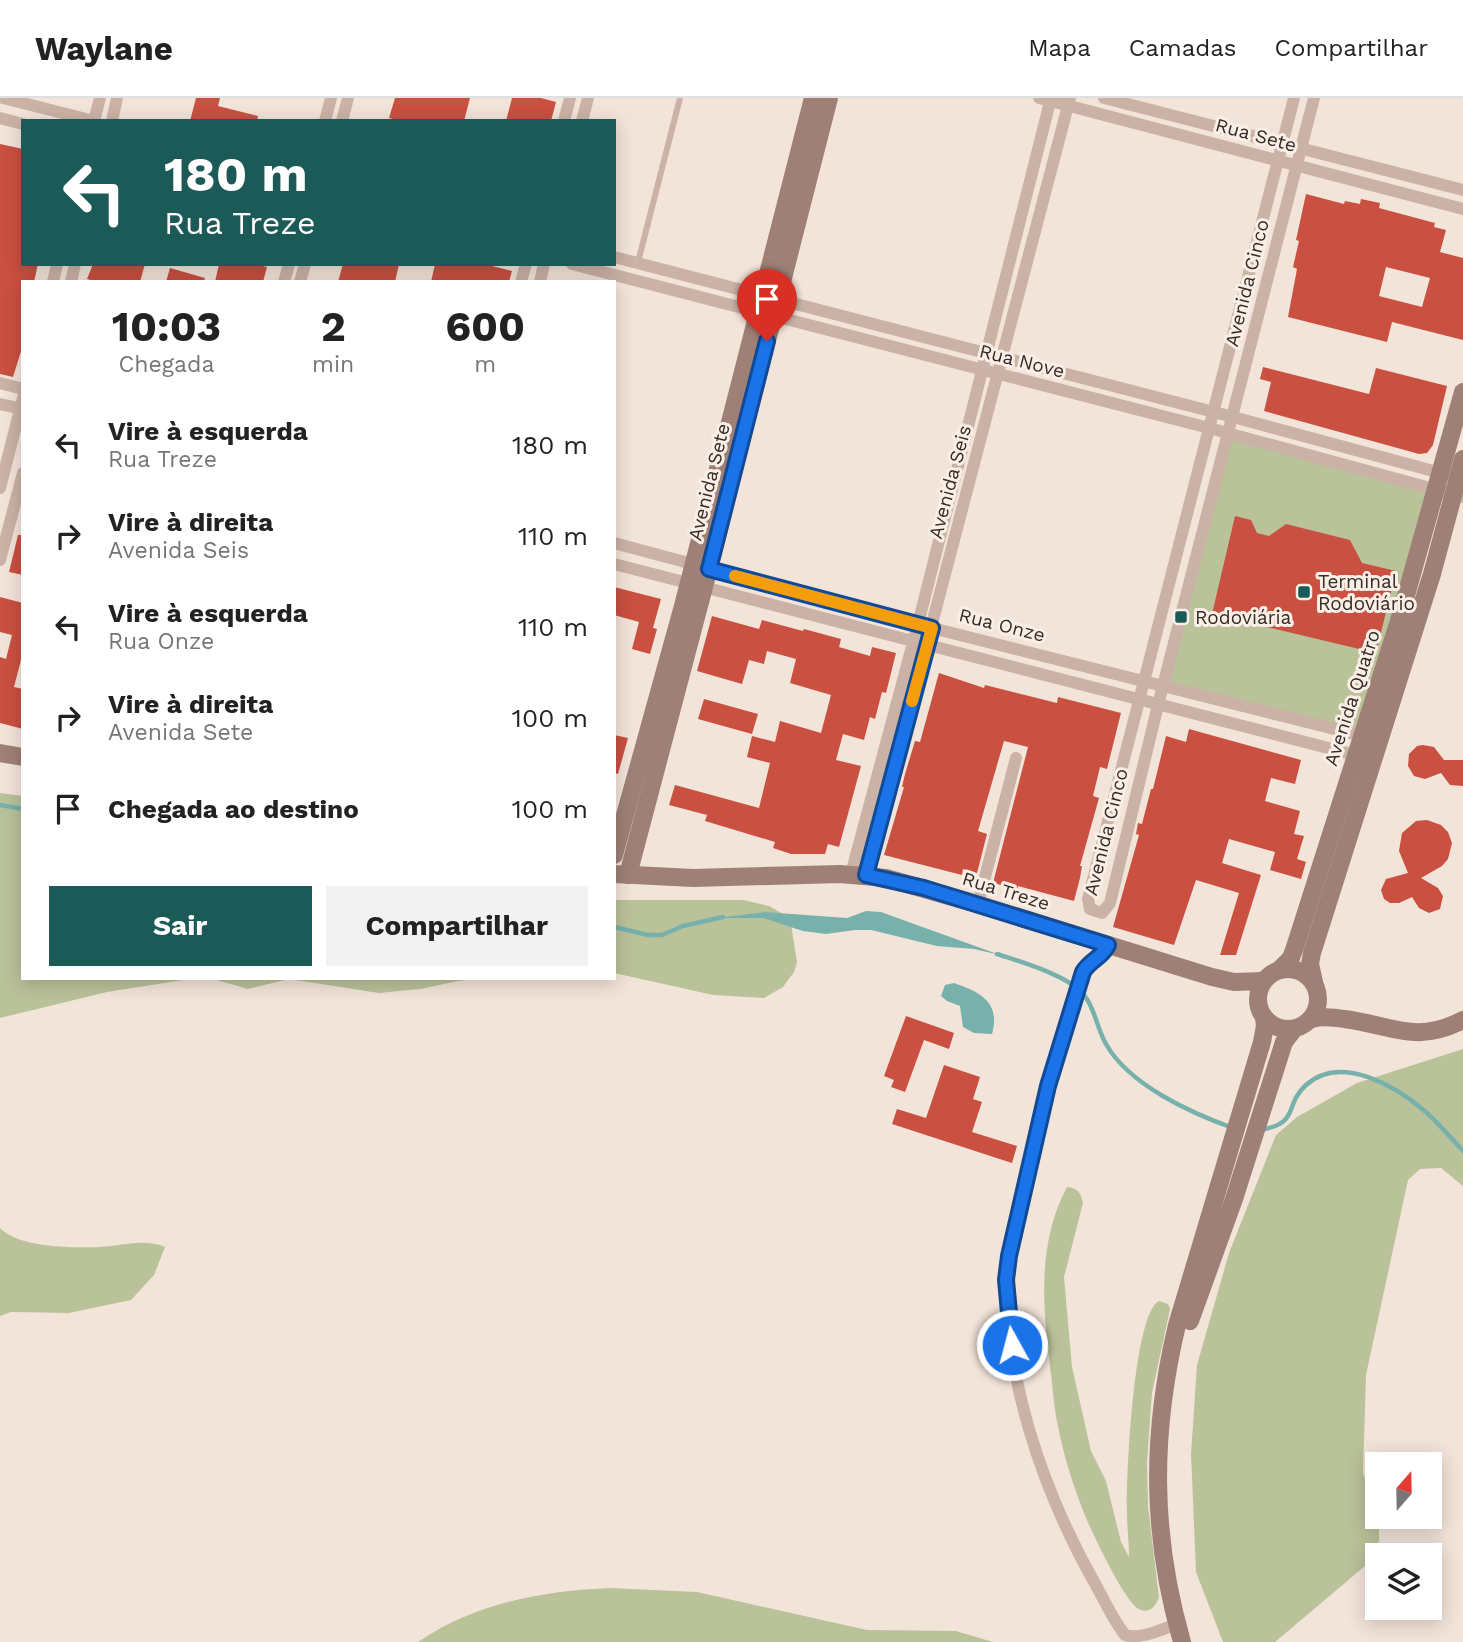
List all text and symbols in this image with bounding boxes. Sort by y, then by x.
text: Waylane [35,29,173,68]
text: Mapa [1028,34,1091,62]
text: Camadas [1129,34,1237,62]
text: Compartilhar [1275,34,1428,62]
street label: Rua Sete [1213,113,1299,157]
text: 180 m [164,145,308,203]
icon: left [49,147,140,238]
text: Rua Treze [164,204,316,242]
street label: Avenida Cinco [1220,217,1274,349]
pin [737,269,797,341]
icon: arrive [748,280,786,318]
text: 10:03 [112,302,221,351]
text: 2 [321,302,346,351]
text: 600 [445,302,525,351]
street label: Rua Nove [977,339,1067,383]
text: Chegada [119,351,215,378]
text: min [312,351,354,378]
text: m [474,351,496,378]
text: Vire à esquerda [108,416,308,446]
street label: Avenida Sete [683,421,735,543]
street label: Avenida Seis [924,423,976,541]
icon: left [49,426,87,464]
text: 180 m [512,430,588,460]
text: Rua Treze [108,446,217,473]
text: Vire à direita [108,507,273,537]
icon: right [49,517,87,555]
text: 110 m [518,521,588,551]
text: Avenida Seis [108,537,249,564]
place label: Terminal Rodoviário [1318,570,1415,615]
marker: Terminal Rodoviário [1296,584,1312,600]
text: Vire à esquerda [108,598,308,628]
street label: Rua Onze [957,603,1047,647]
place label: Rodoviária [1195,606,1292,629]
icon: left [49,608,87,646]
marker: Rodoviária [1173,609,1189,625]
text: 110 m [518,612,588,642]
street label: Avenida Quatro [1319,627,1385,769]
text: Rua Onze [108,628,214,655]
text: Vire à direita [108,689,273,719]
icon: right [49,699,87,737]
text: 100 m [512,703,588,733]
text: Avenida Sete [108,719,253,746]
street label: Avenida Cinco [1079,766,1133,898]
icon: arrive [49,790,87,828]
text: Chegada ao destino [108,794,359,824]
text: 100 m [512,794,588,824]
street label: Rua Treze [960,867,1052,915]
button: Sair [49,886,312,966]
button: Compartilhar [326,886,588,966]
position arrow [975,1308,1049,1382]
north arrow [1365,1452,1442,1530]
map controls [1365,1452,1442,1620]
button: layers [1365,1543,1442,1620]

